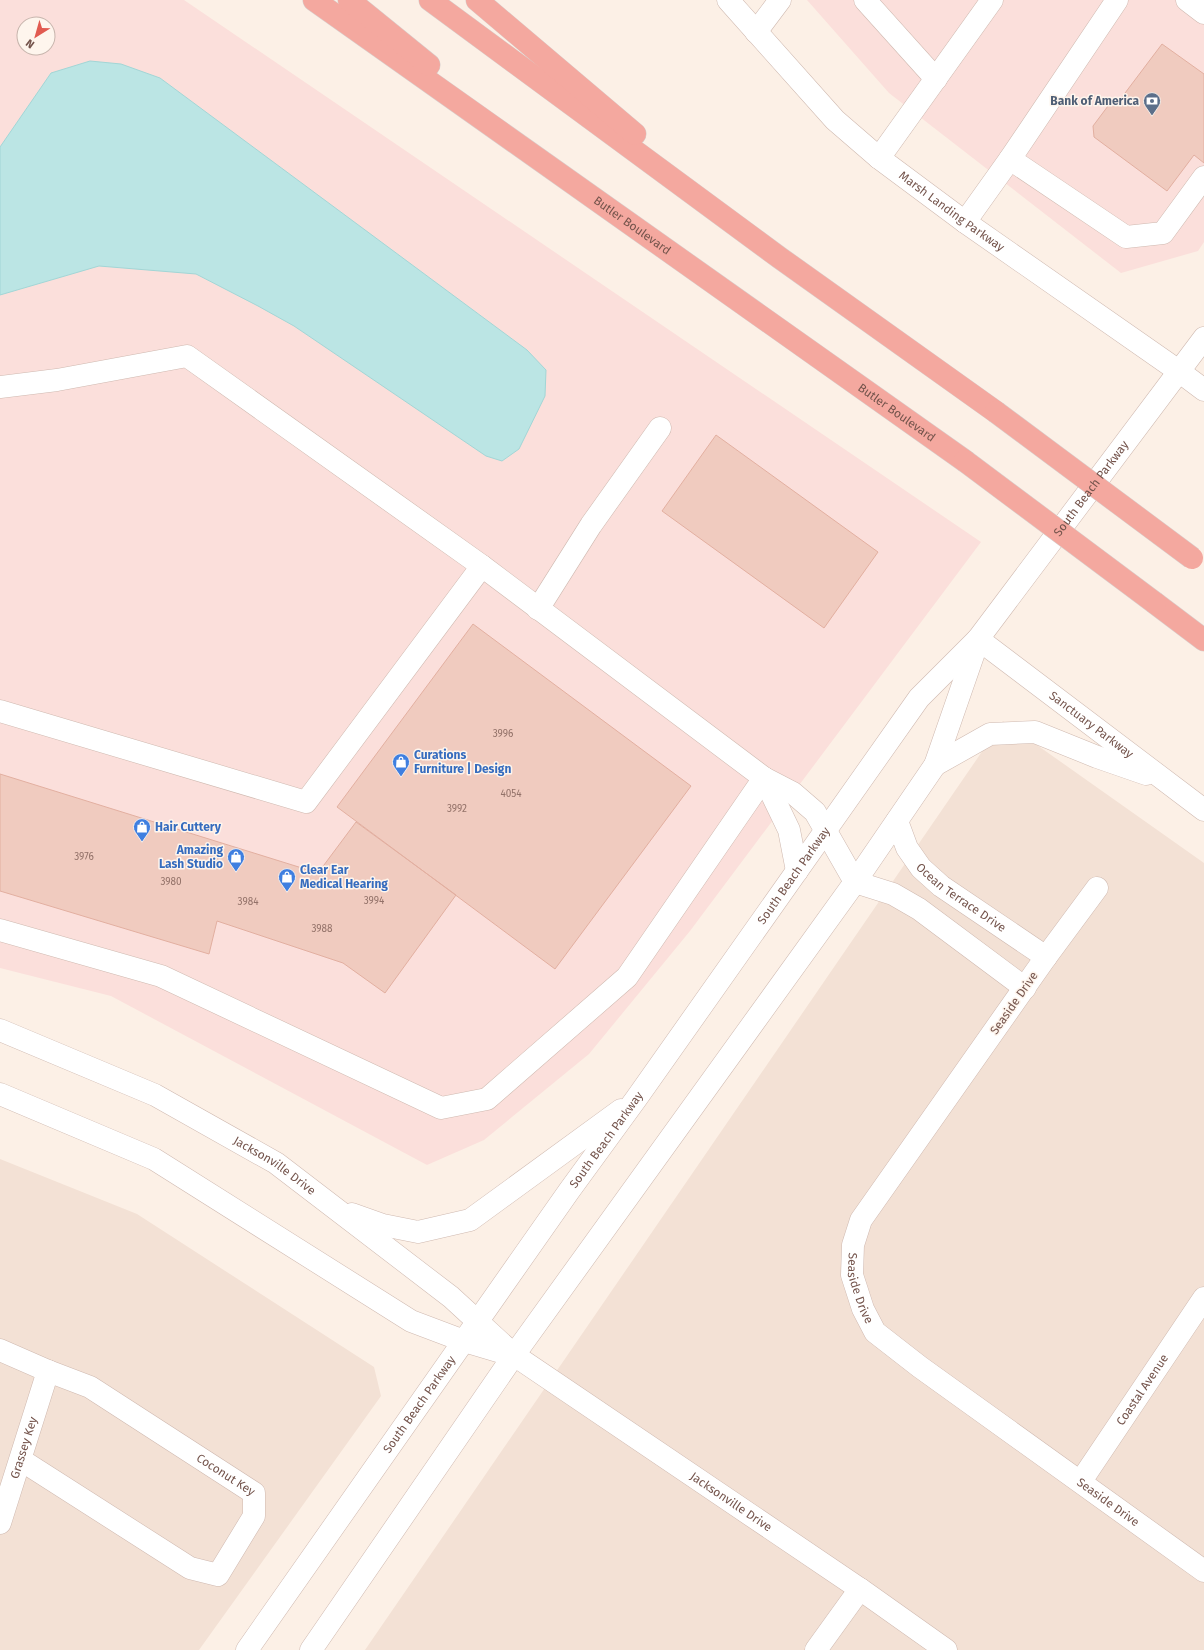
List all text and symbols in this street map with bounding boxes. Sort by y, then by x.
north arrow [16,16,56,56]
text: N [23,36,37,51]
bank icon: Bank of America [1142,91,1162,116]
place label: Bank of America [1050,94,1139,108]
street label: Marsh Landing Parkway [896,168,1007,254]
street label: Butler Boulevard [591,193,674,257]
street label: Butler Boulevard [855,381,938,445]
street label: South Beach Parkway [1051,438,1131,539]
street label: Sanctuary Parkway [1046,688,1136,761]
house number: 3996 [493,728,513,740]
place label: Curations Furniture | Design [414,748,511,776]
shop icon: Curations Furniture | Design [391,752,411,777]
house number: 4054 [500,788,522,800]
house number: 3992 [447,803,467,815]
shop icon: Hair Cuttery [132,817,152,842]
place label: Hair Cuttery [155,820,222,834]
street label: South Beach Parkway [755,824,833,927]
place label: Amazing Lash Studio [159,843,223,871]
shop icon: Amazing Lash Studio [226,847,246,872]
house number: 3976 [74,851,94,863]
street label: Ocean Terrace Drive [913,860,1009,935]
place label: Clear Ear Medical Hearing [300,863,388,891]
shop icon: Clear Ear Medical Hearing [277,867,297,892]
house number: 3980 [160,876,182,888]
house number: 3994 [364,895,385,907]
house number: 3984 [238,896,259,908]
house number: 3988 [311,923,333,935]
street label: Seaside Drive [987,969,1041,1037]
street label: South Beach Parkway [567,1089,646,1191]
street label: Jacksonville Drive [231,1133,318,1198]
street label: Seaside Drive [845,1252,876,1326]
street label: Coastal Avenue [1113,1351,1171,1428]
street label: South Beach Parkway [380,1353,458,1456]
street label: Grassey Key [7,1415,40,1480]
street label: Coconut Key [194,1451,258,1499]
street label: Jacksonville Drive [687,1469,775,1534]
street label: Seaside Drive [1074,1475,1142,1529]

